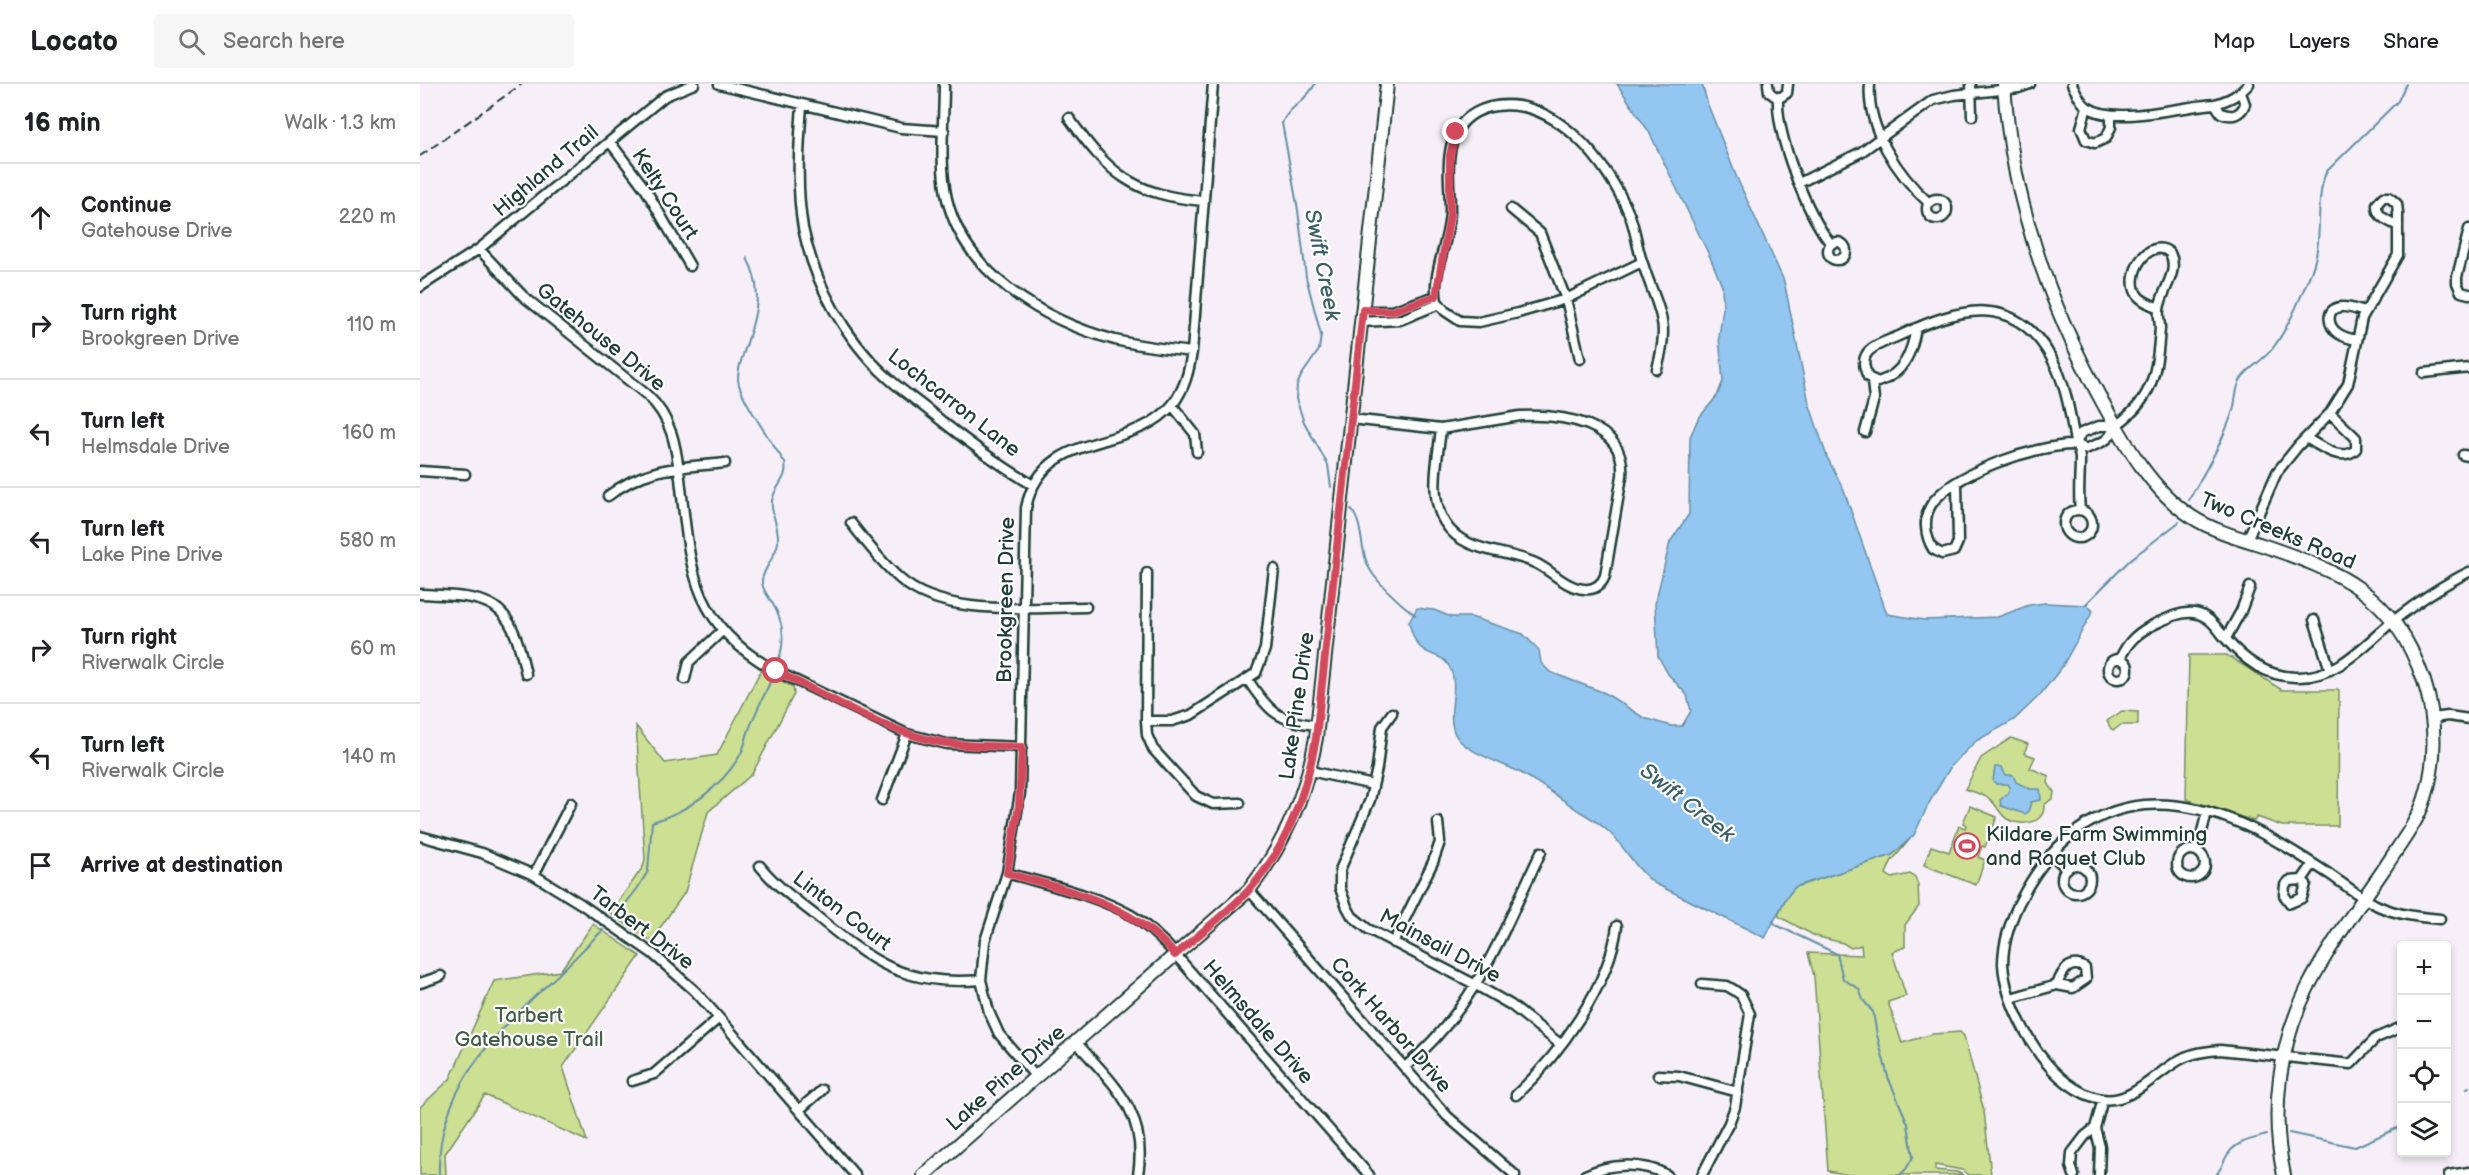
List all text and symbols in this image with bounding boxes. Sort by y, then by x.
search box [154,14,574,68]
text: Locato [30,25,118,58]
icon: search [175,25,208,58]
text: Search here [223,28,345,55]
text: Map [2213,29,2255,54]
text: Layers [2288,29,2350,54]
text: Share [2383,29,2439,54]
text: 16 min [24,108,101,139]
text: Walk · 1.3 km [285,111,396,135]
route end [1442,118,1468,144]
street label: Highland Trail [488,120,604,222]
street label: Kelty Court [626,144,704,245]
text: Continue [81,192,171,219]
icon: ahead [24,201,57,234]
text: 220 m [339,205,396,229]
water label: Swift Creek [1298,207,1346,324]
text: Gatehouse Drive [81,219,232,243]
street label: Gatehouse Drive [531,277,671,397]
text: Turn right [81,300,177,327]
icon: right [24,309,57,342]
text: 110 m [347,313,396,337]
text: Brookgreen Drive [81,327,239,351]
street label: Lochcarron Lane [883,344,1025,462]
text: Turn left [81,408,165,435]
icon: left [24,417,57,450]
text: 160 m [342,421,396,445]
text: Helmsdale Drive [81,435,230,459]
street label: Two Creeks Road [2197,487,2359,575]
text: Turn left [81,516,165,543]
street label: Brookgreen Drive [992,517,1020,683]
icon: left [24,525,57,558]
text: 580 m [339,529,396,553]
text: Lake Pine Drive [81,543,223,567]
text: Turn right [81,624,177,651]
street label: Lake Pine Drive [1274,631,1320,781]
icon: right [24,633,57,666]
text: 60 m [350,637,396,661]
text: Riverwalk Circle [81,651,224,675]
route start [762,657,788,683]
text: Turn left [81,732,165,759]
icon: left [24,741,57,774]
text: 140 m [342,745,396,769]
water label: Swift Creek [1634,758,1741,849]
text: Riverwalk Circle [81,759,224,783]
place label: Kildare Farm Swimming and Raquet Club [1986,822,2208,871]
sports icon: Kildare Farm Swimming and Raquet Club [1952,831,1982,861]
icon: arrive [24,849,57,882]
text: Arrive at destination [81,852,283,879]
street label: Linton Court [788,866,897,956]
street label: Tarbert Drive [585,881,699,975]
street label: Mainsail Drive [1375,904,1505,988]
map controls [2397,941,2451,1157]
button: + [2397,941,2451,995]
street label: Cork Harbor Drive [1325,952,1457,1098]
street label: Helmsdale Drive [1197,955,1319,1089]
button: − [2397,995,2451,1049]
park label: Tarbert Gatehouse Trail [454,1003,604,1052]
street label: Lake Pine Drive [942,1020,1070,1136]
button: locate [2397,1049,2451,1103]
button: layers [2397,1103,2451,1157]

